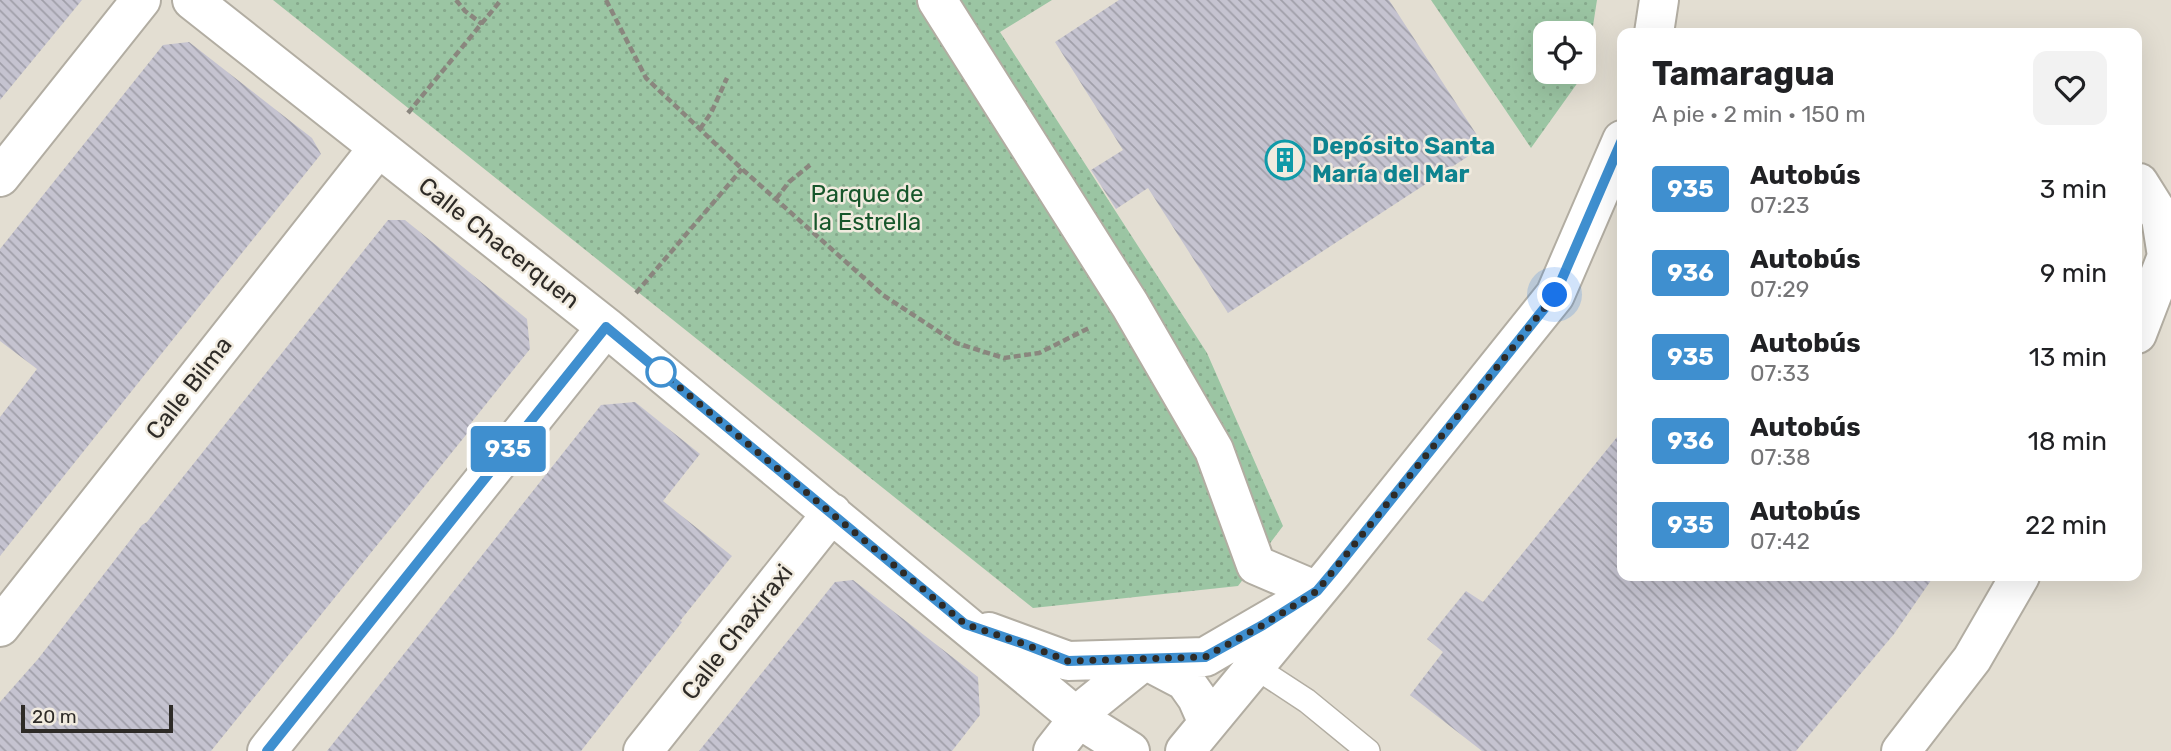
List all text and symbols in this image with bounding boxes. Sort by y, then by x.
map controls [1533,21,1596,84]
button: locate [1533,21,1596,84]
button: heart [2033,51,2107,125]
text: Tamaragua [1652,54,1835,93]
text: A pie · 2 min · 150 m [1652,100,1866,128]
place label: Depósito Santa María del Mar [1312,132,1495,188]
building icon: Depósito Santa María del Mar [1264,139,1306,181]
text: Autobús [1750,160,1861,191]
street label: Calle Chacerquen [413,172,585,314]
text: 3 min [2040,174,2107,205]
text: 935 [1667,175,1714,203]
park label: Parque de la Estrella [810,180,924,236]
text: 07:23 [1750,191,1810,219]
text: Autobús [1750,244,1861,275]
text: 9 min [2040,258,2107,289]
text: 936 [1667,259,1714,287]
text: 07:29 [1750,275,1809,303]
your location [1537,277,1572,312]
text: Autobús [1750,328,1861,359]
street label: Calle Bilma [140,331,238,445]
text: 13 min [2029,342,2107,373]
text: 935 [1667,343,1714,371]
unlabelled marker [646,357,676,387]
text: 07:33 [1750,359,1810,387]
text: Autobús [1750,412,1861,443]
line badge: 935 [468,426,548,472]
text: 18 min [2028,426,2107,457]
text: 936 [1667,427,1714,455]
text: 935 [485,435,531,463]
text: 07:38 [1750,443,1811,471]
text: Autobús [1750,496,1861,527]
text: 22 min [2025,510,2107,541]
text: 935 [1667,511,1714,539]
text: 07:42 [1750,527,1810,555]
street label: Calle Chaxiraxi [676,559,798,705]
scale bar [21,702,173,734]
text: 20 m [32,705,77,728]

